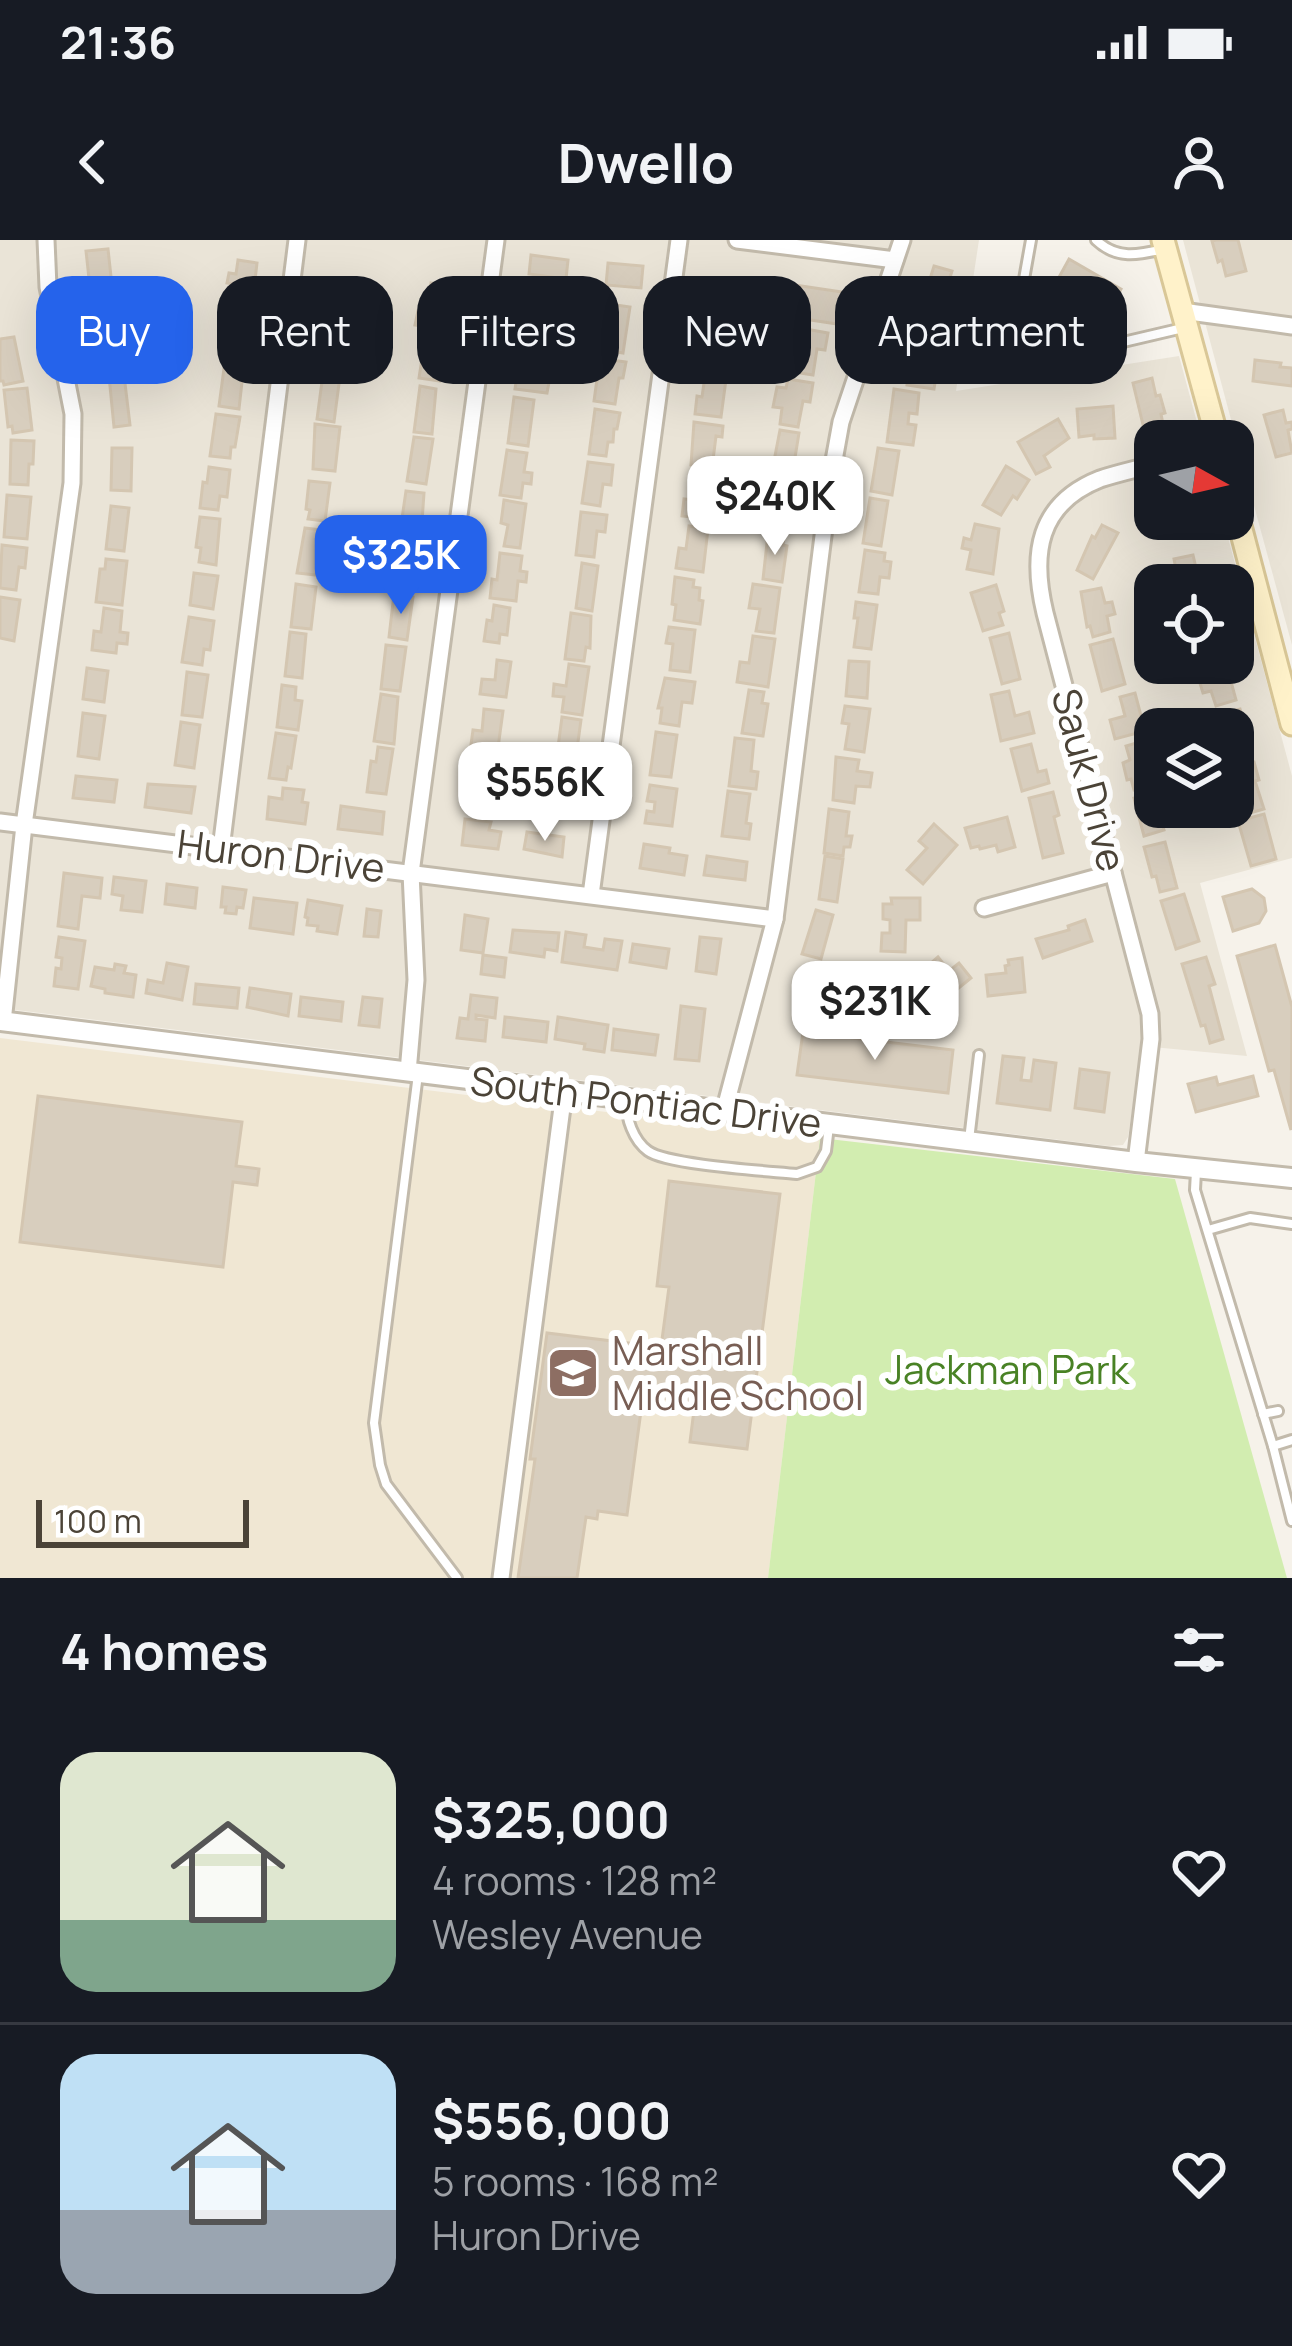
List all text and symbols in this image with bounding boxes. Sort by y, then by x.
text: 21:36 [60,11,176,73]
text: Dwello [558,125,734,199]
icon: back [60,129,126,195]
icon: person [1166,129,1232,195]
chip: Buy [36,276,193,384]
chip: Rent [217,276,393,384]
chip: Filters [417,276,619,384]
chip: New [643,276,811,384]
chip: Apartment [835,276,1127,384]
north arrow [1134,420,1254,540]
map controls [1134,420,1254,828]
pin: $240K [691,456,859,558]
text: $240K [714,468,836,522]
pin: $325K [317,515,485,617]
text: $325K [342,527,460,581]
button: locate [1134,564,1254,684]
street label: Sauk Drive [1040,682,1140,877]
button: layers [1134,708,1254,828]
pin: $556K [461,742,629,844]
text: $556K [485,754,605,808]
street label: Huron Drive [174,815,388,895]
pin: $231K [791,961,959,1063]
text: $231K [819,973,931,1027]
street label: South Pontiac Drive [467,1053,825,1149]
place label: Marshall Middle School [612,1323,864,1422]
park label: Jackman Park [885,1342,1131,1396]
school or university icon: Marshall Middle School [545,1345,601,1401]
scale bar [36,1494,249,1547]
text: 100 m [54,1498,142,1543]
text: 4 homes [60,1616,268,1685]
icon: filters [1166,1617,1232,1683]
text: $325,000 [432,1784,670,1853]
icon: home [156,1800,300,1944]
icon: heart [1166,1839,1232,1905]
text: 4 rooms · 128 m² [432,1853,717,1907]
text: Wesley Avenue [432,1907,703,1961]
text: $556,000 [432,2085,672,2154]
icon: home [156,2102,300,2246]
icon: heart [1166,2141,1232,2207]
text: 5 rooms · 168 m² [432,2154,719,2208]
text: Huron Drive [432,2208,641,2262]

